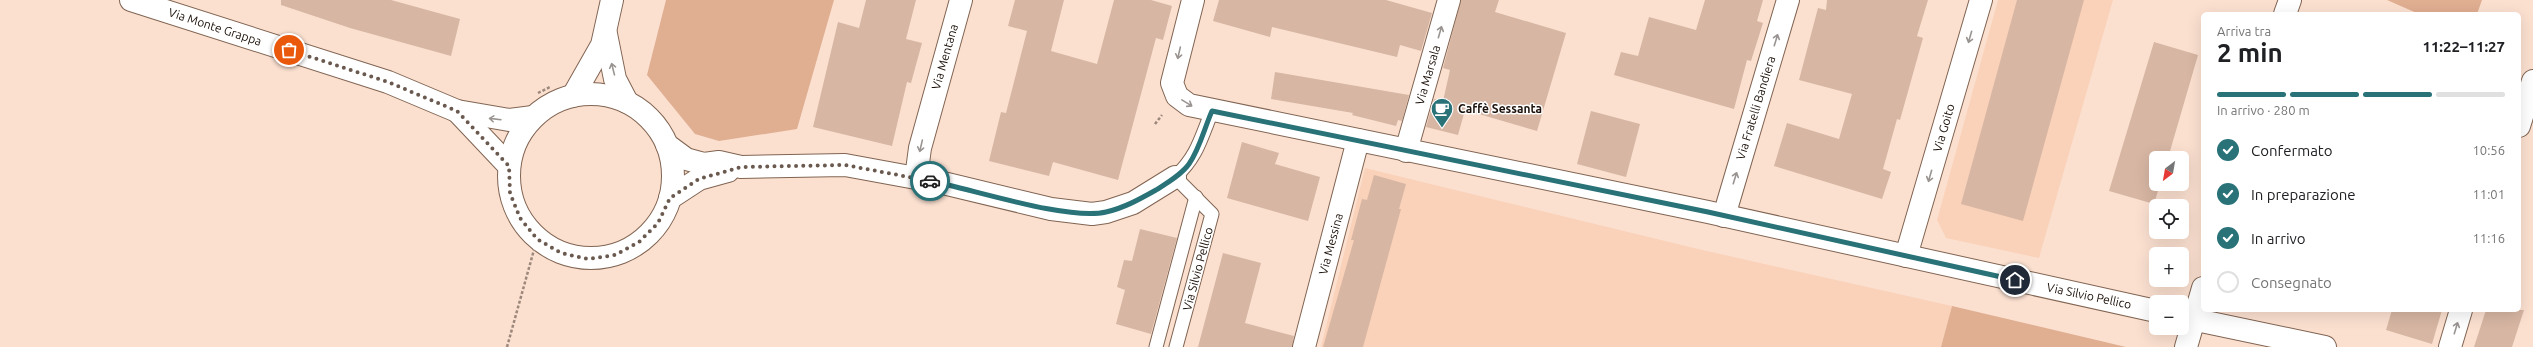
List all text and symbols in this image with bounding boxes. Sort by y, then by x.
street label: Via Monte Grappa [167,5,263,48]
street label: Via Mentana [929,23,960,91]
text: Arriva tra [2217,24,2271,38]
one-way arrow [1437,26,1444,39]
one-way arrow [1966,31,1973,44]
pin [272,33,306,67]
one-way arrow [1773,34,1780,47]
text: 2 min [2217,38,2283,67]
text: 11:22–11:27 [2422,38,2505,55]
icon: bag [278,39,300,61]
street label: Via Marsala [1413,43,1442,106]
one-way arrow [1175,47,1183,60]
street label: Via Fratelli Bandiera [1734,54,1778,161]
one-way arrow [608,63,616,76]
cafe icon: Caffè Sessanta [1429,96,1455,129]
one-way arrow [1181,99,1193,107]
place label: Caffè Sessanta [1458,102,1542,115]
street label: Via Goito [1930,102,1957,153]
text: In arrivo · 280 m [2217,103,2310,117]
one-way arrow [489,115,502,122]
one-way arrow [916,139,924,152]
icon: check [2217,139,2239,161]
text: Confermato [2251,142,2332,159]
text: 10:56 [2472,143,2505,157]
north arrow [2149,151,2189,191]
map controls [2149,151,2189,335]
courier [910,161,950,201]
one-way arrow [1926,169,1933,182]
icon: car [919,170,941,192]
one-way arrow [1732,172,1739,185]
icon: check [2217,183,2239,205]
text: In preparazione [2251,186,2356,203]
text: 11:01 [2472,187,2505,201]
button: locate [2149,199,2189,239]
street label: Via Messina [1316,212,1345,276]
street label: Via Silvio Pellico [1180,226,1215,312]
icon: check [2217,227,2239,249]
text: In arrivo [2251,230,2306,247]
text: 11:16 [2472,231,2505,245]
button: + [2149,247,2189,287]
pin [1998,263,2032,297]
icon: home [2004,269,2026,291]
text: Consegnato [2251,274,2332,291]
street label: Via Silvio Pellico [2046,280,2133,311]
button: − [2149,295,2189,335]
one-way arrow [2453,322,2460,335]

